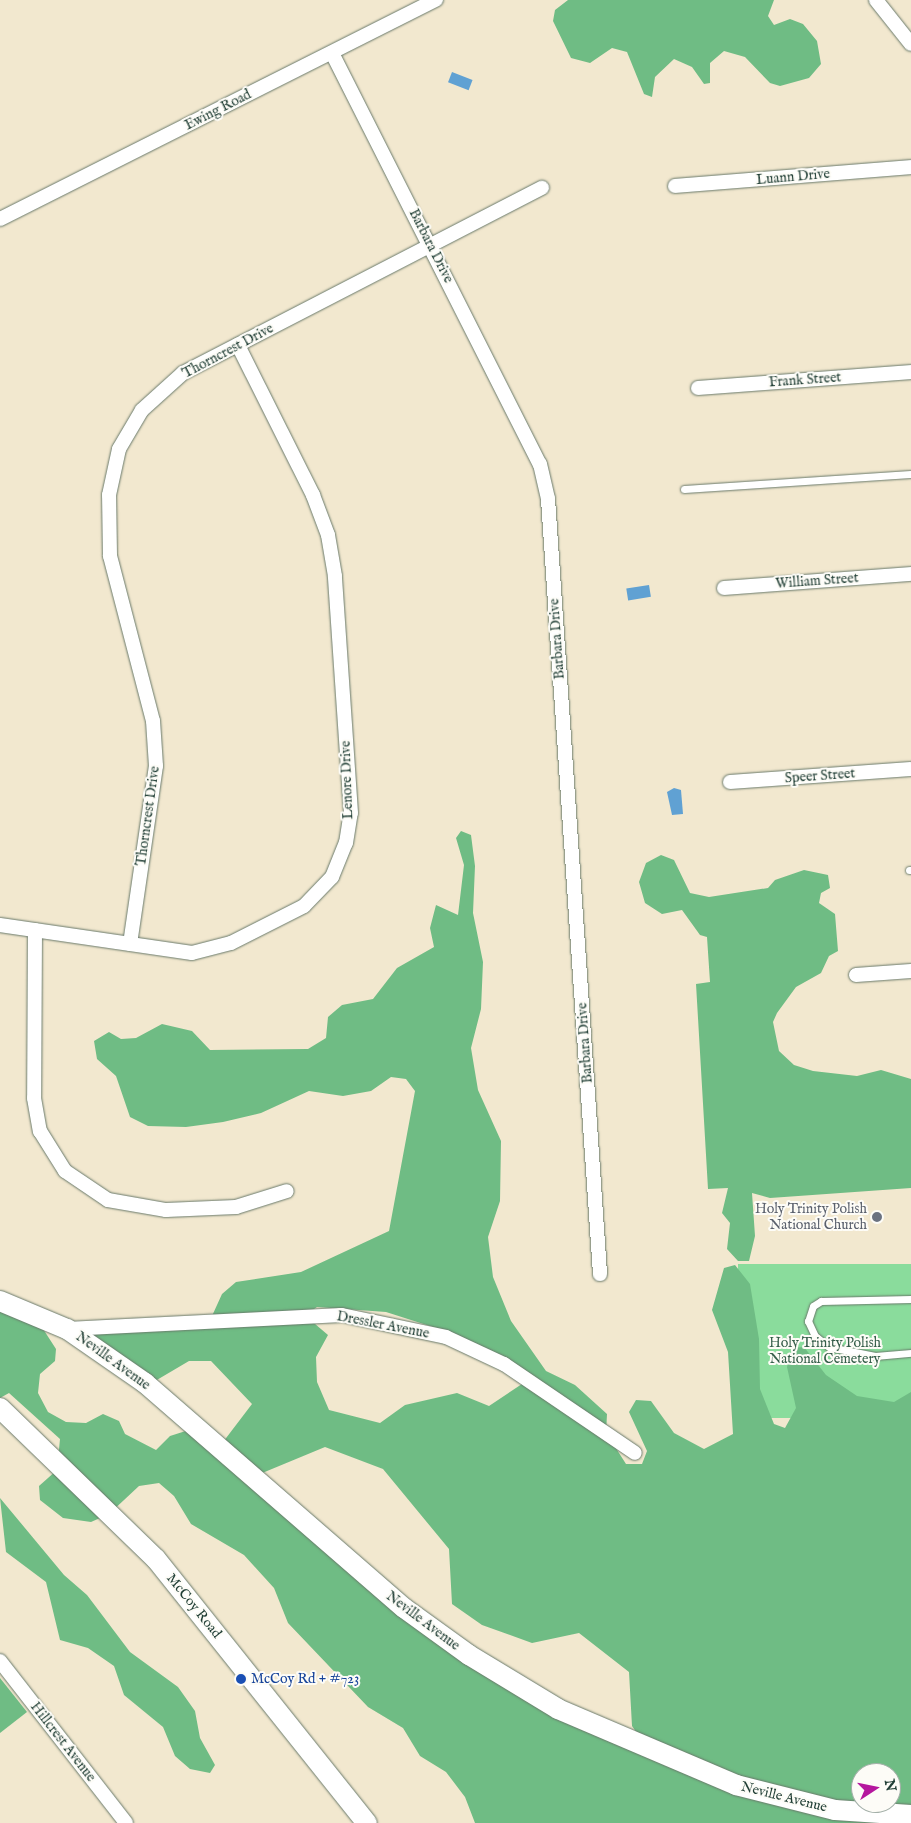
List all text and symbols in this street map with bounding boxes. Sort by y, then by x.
street label: Ewing Road [182,86,254,134]
street label: Luann Drive [755,165,831,189]
street label: Barbara Drive [405,206,457,286]
street label: Thorncrest Drive [180,320,276,382]
street label: Frank Street [768,369,842,391]
street label: William Street [775,570,859,592]
street label: Barbara Drive [546,598,568,680]
street label: Lenore Drive [337,740,357,820]
street label: Thorncrest Drive [133,765,163,867]
street label: Speer Street [784,765,856,787]
street label: Barbara Drive [574,1002,596,1084]
place label: Holy Trinity Polish National Church [755,1201,867,1234]
marker: Holy Trinity Polish National Church [871,1211,883,1223]
street label: Dressler Avenue [335,1308,431,1342]
street label: Neville Avenue [72,1328,154,1394]
park label: Holy Trinity Polish National Cemetery [769,1335,881,1368]
street label: McCoy Road [163,1570,225,1642]
street label: Neville Avenue [383,1588,463,1654]
place label: McCoy Rd + #723 [251,1671,359,1687]
marker: McCoy Rd + #723 [235,1673,247,1685]
street label: Hillcrest Avenue [27,1699,99,1785]
north arrow [851,1763,901,1813]
street label: Neville Avenue [739,1778,829,1816]
text: N [880,1778,900,1793]

